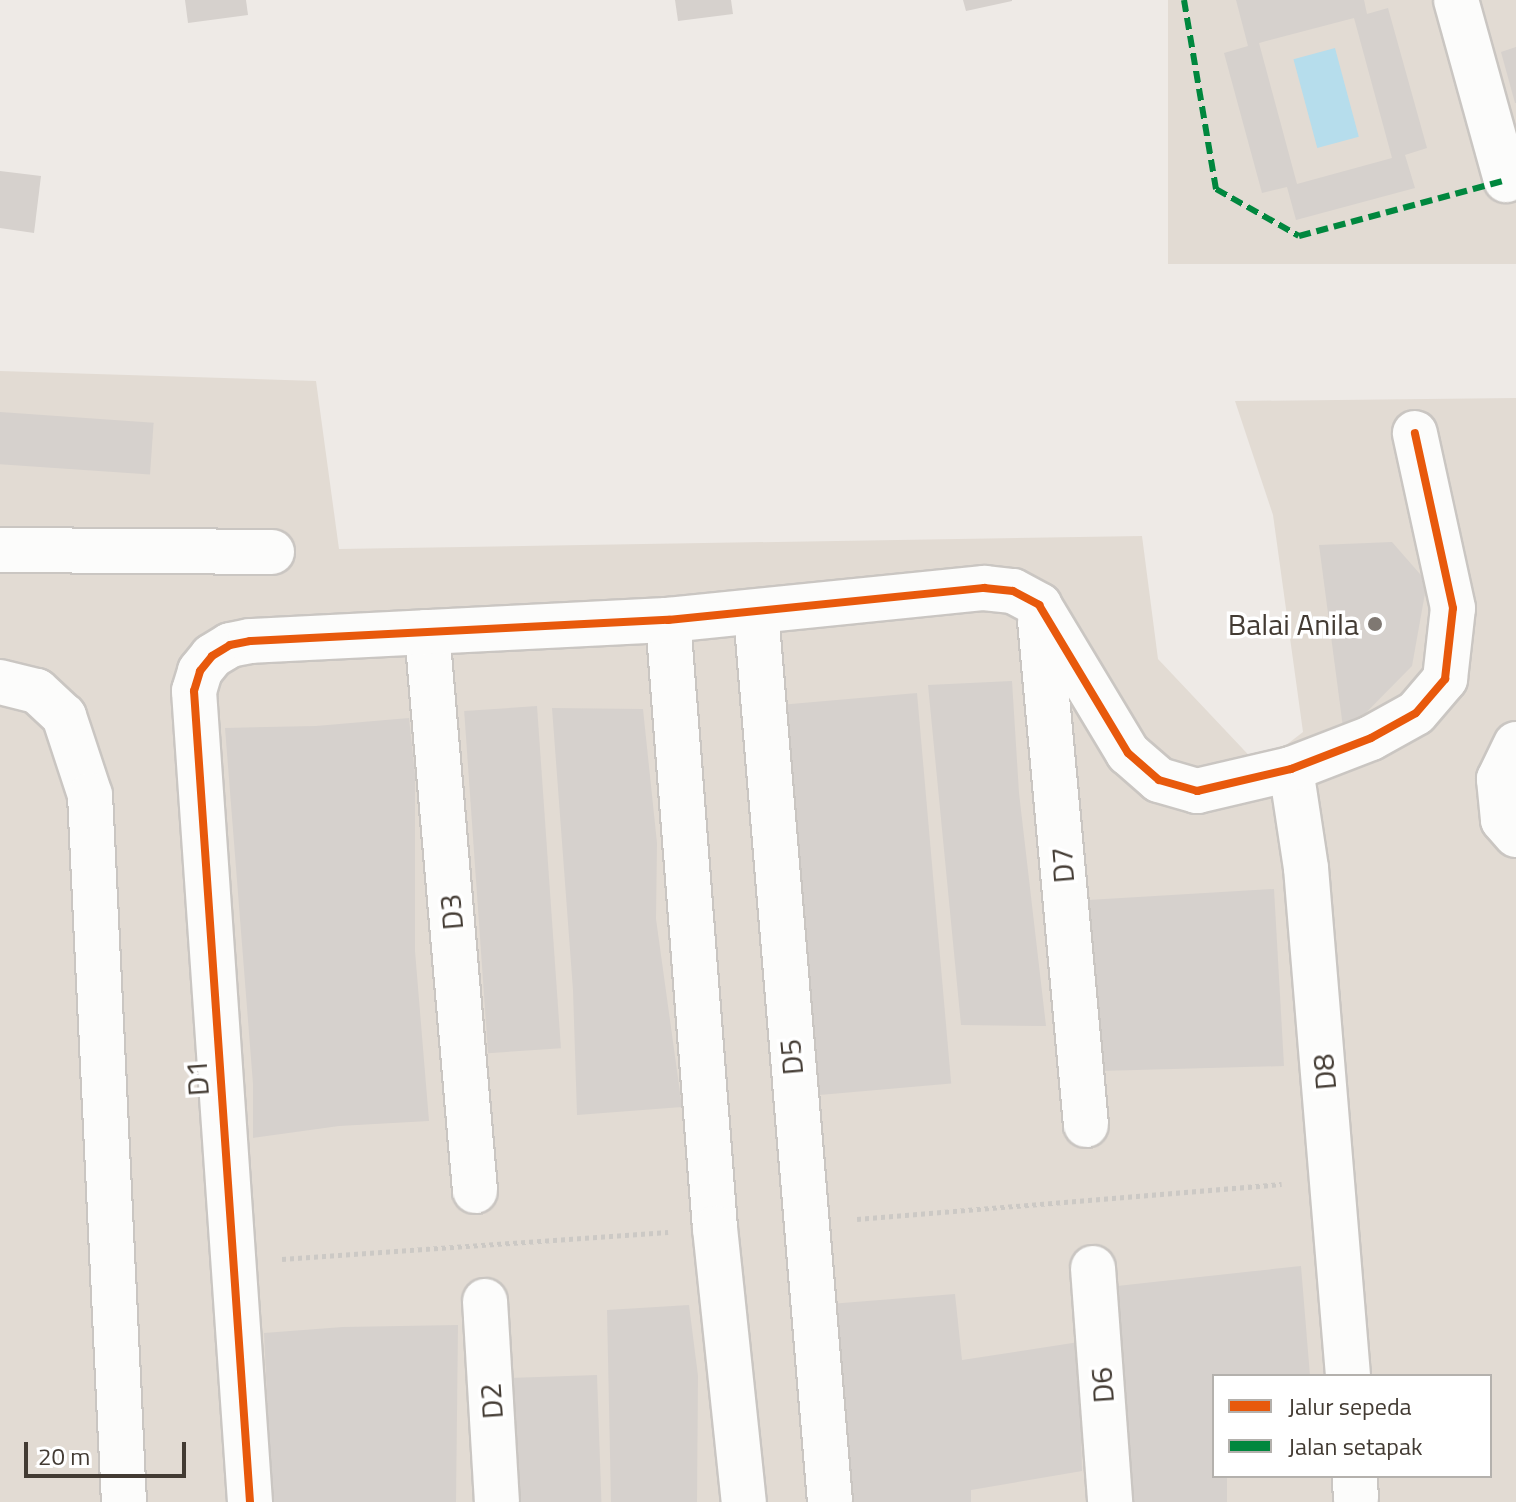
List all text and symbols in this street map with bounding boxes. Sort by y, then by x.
place label: Balai Anila [1228,606,1359,642]
marker: Balai Anila [1366,615,1384,633]
street label: D7 [1042,845,1082,885]
street label: D3 [431,892,471,932]
street label: D5 [771,1037,811,1077]
street label: D8 [1304,1052,1344,1092]
street label: D1 [178,1059,216,1097]
street label: D6 [1083,1366,1121,1404]
legend [1212,1374,1492,1478]
street label: D2 [472,1382,510,1420]
text: Jalur sepeda [1288,1388,1412,1424]
scale bar [28,1426,190,1476]
text: Jalan setapak [1288,1428,1423,1464]
text: 20 m [38,1438,90,1474]

